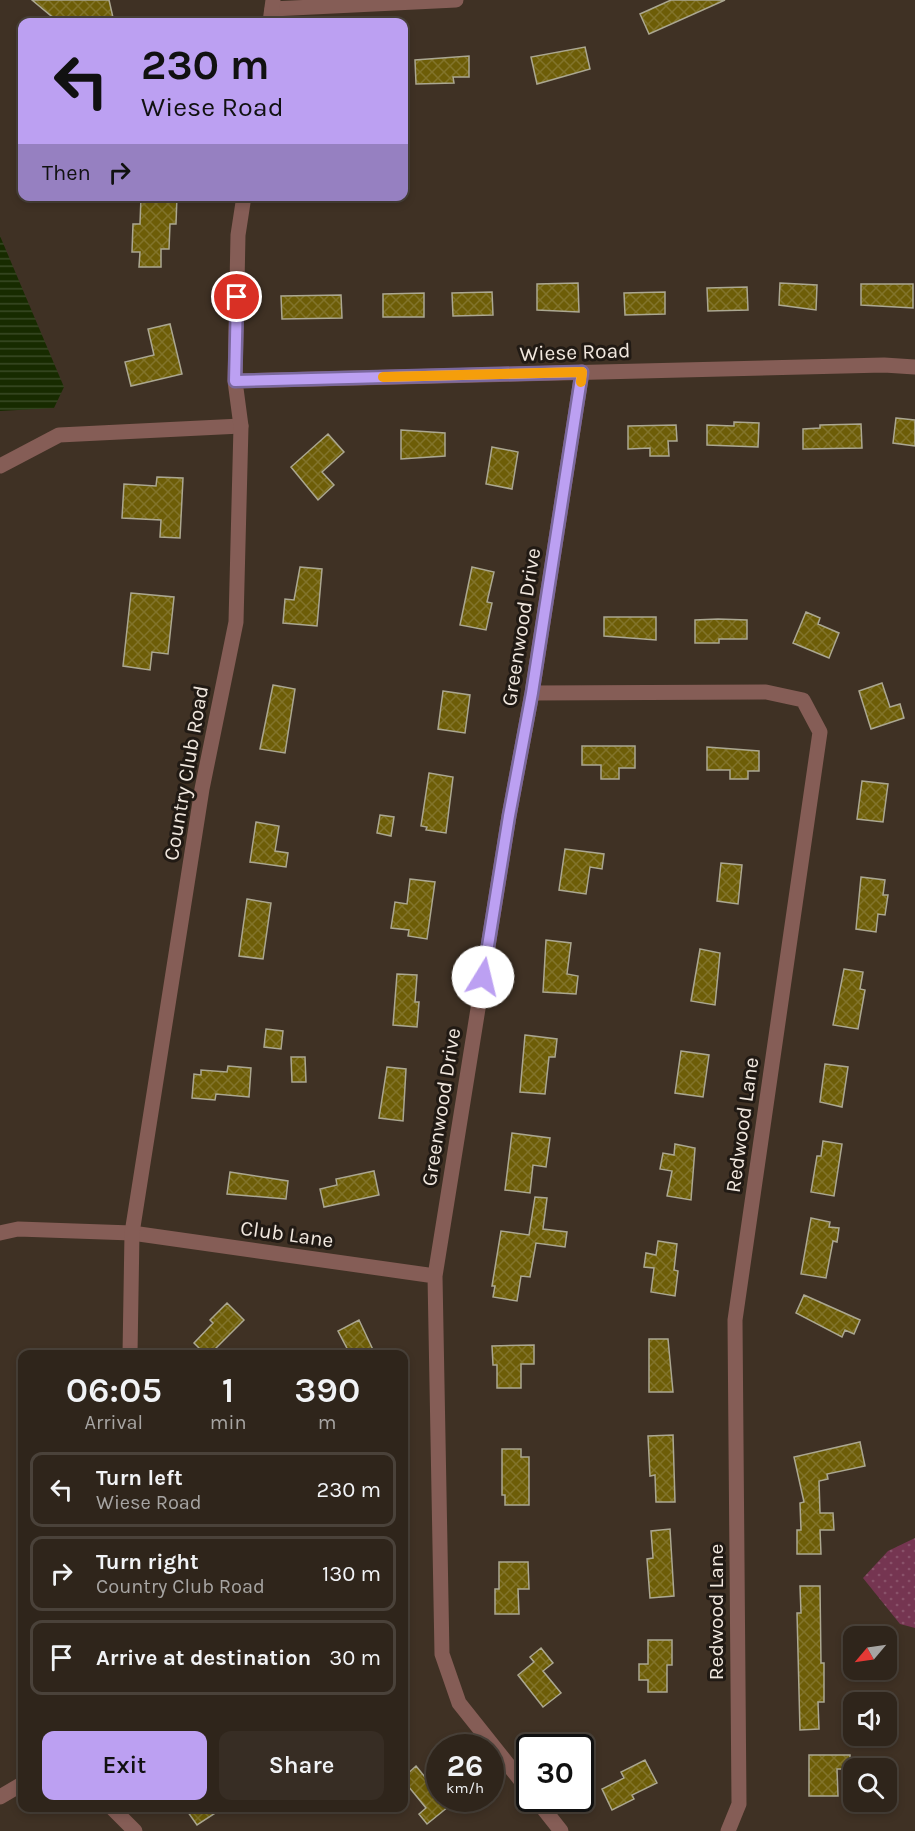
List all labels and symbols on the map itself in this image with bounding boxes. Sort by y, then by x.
pin [211,271,262,322]
street label: Wiese Road [519,338,631,366]
street label: Greenwood Drive [497,546,545,708]
street label: Country Club Road [159,684,213,862]
position arrow [451,945,515,1009]
street label: Greenwood Drive [417,1026,465,1188]
street label: Redwood Lane [721,1056,763,1194]
street label: Club Lane [239,1216,335,1252]
street label: Redwood Lane [704,1544,728,1680]
north arrow [843,1626,897,1680]
speed limit sign: 30 [516,1734,594,1812]

